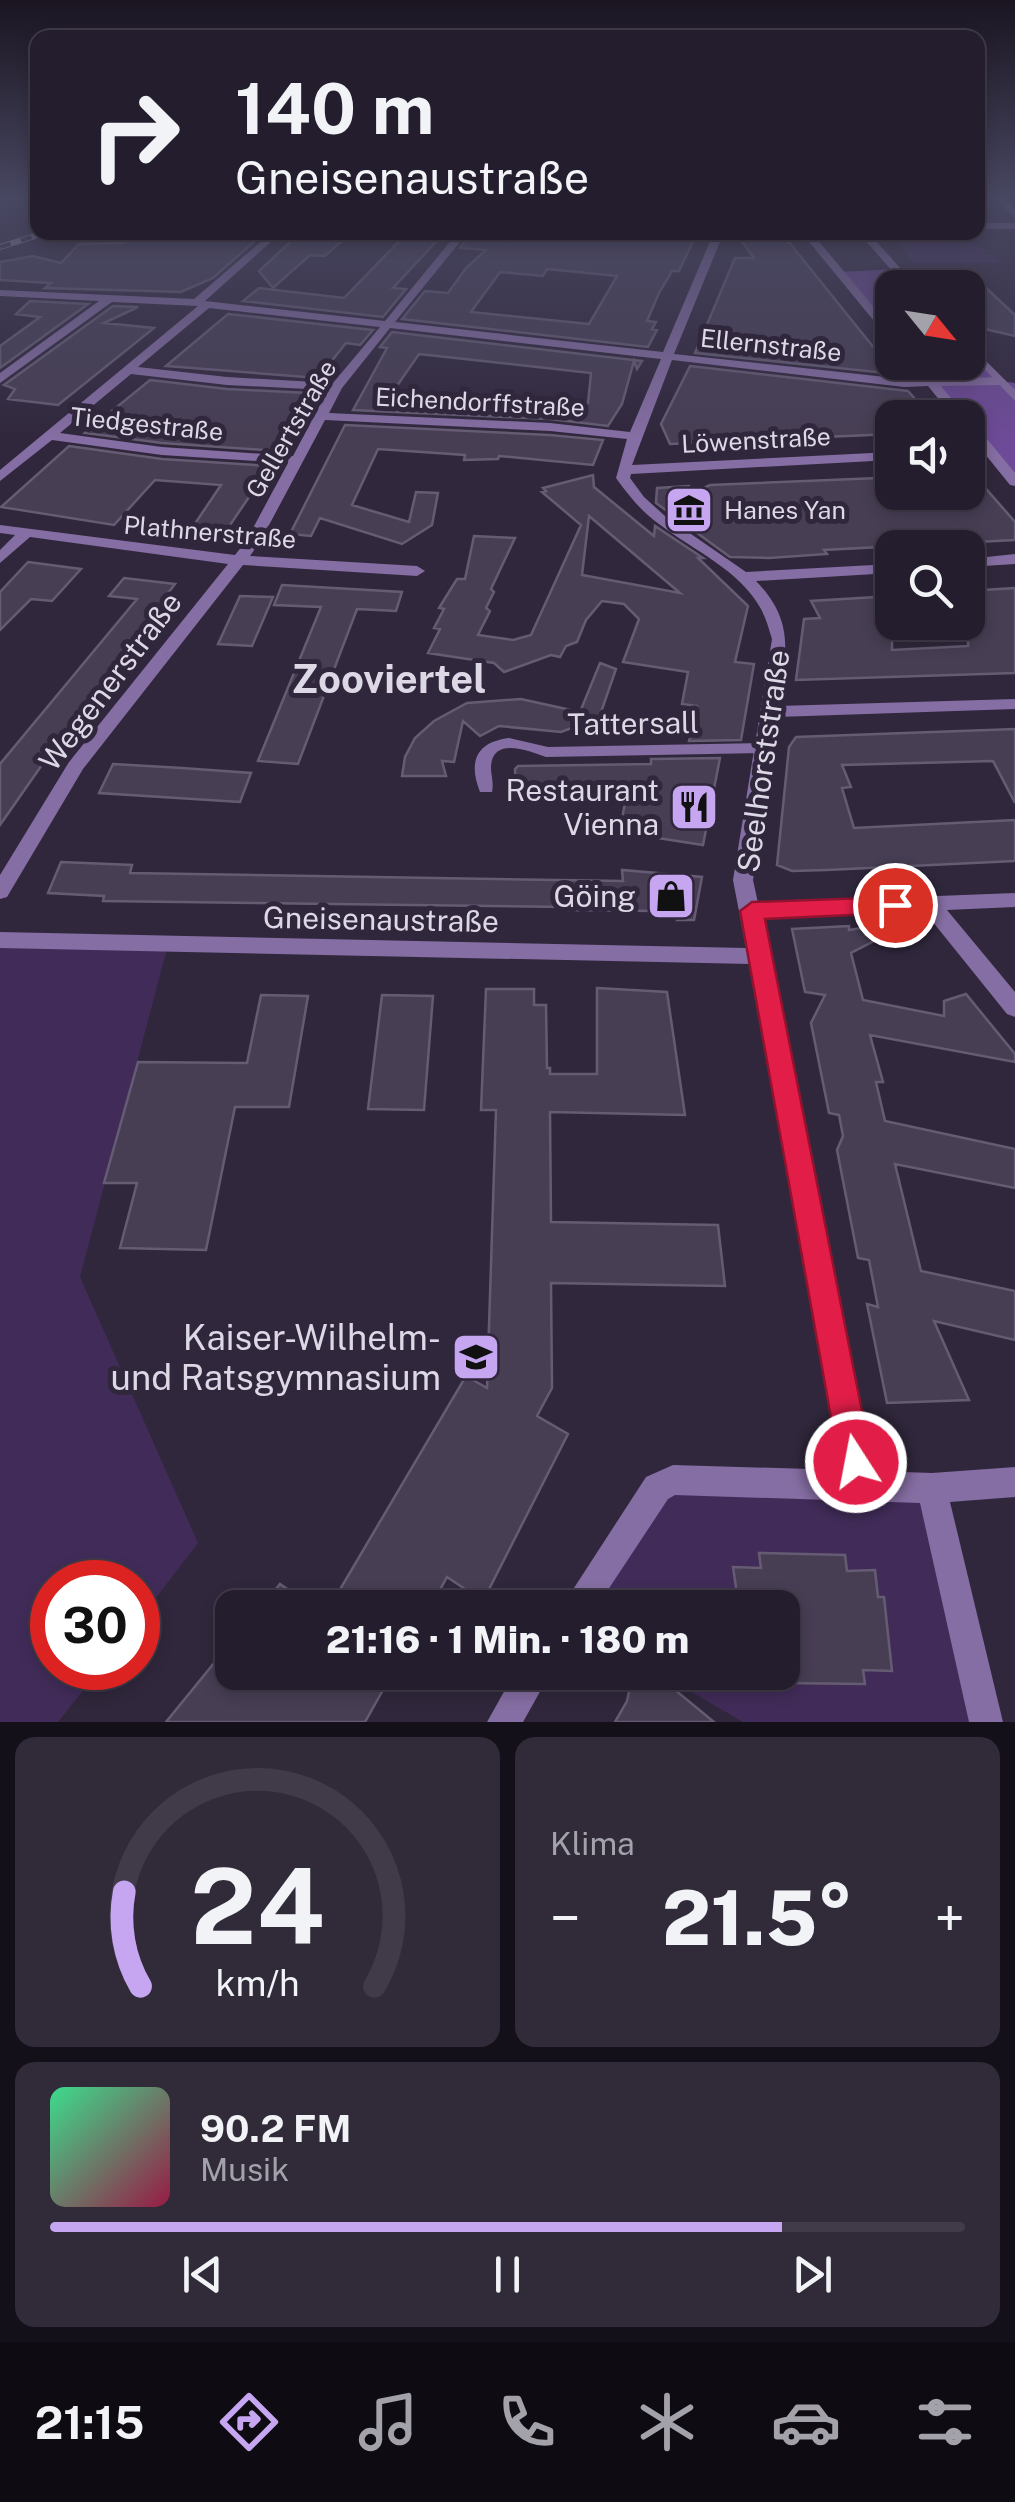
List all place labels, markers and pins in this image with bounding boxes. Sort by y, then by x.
museum icon: Hanes Yan [663,484,715,536]
place label: Hanes Yan [724,495,846,525]
place label: Restaurant Vienna [506,772,659,842]
restaurant icon: Restaurant Vienna [668,781,720,833]
pin [853,863,938,948]
shop icon: Göing [645,870,697,922]
place label: Göing [553,878,636,914]
place label: Kaiser-Wilhelm- und Ratsgymnasium [110,1317,441,1398]
school or university icon: Kaiser-Wilhelm- und Ratsgymnasium [450,1331,502,1383]

